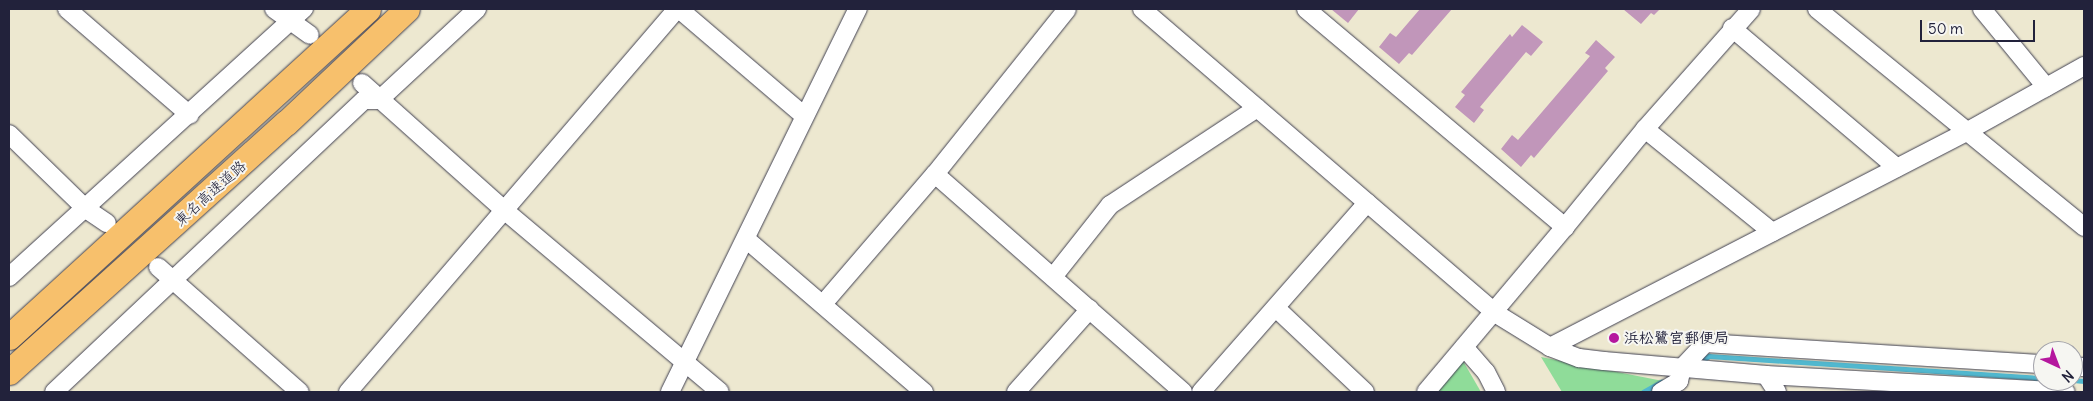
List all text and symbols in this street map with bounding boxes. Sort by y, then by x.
scale bar [1923,10,2038,42]
text: 50 m [1928,19,1963,38]
street label: 東名高速道路 [171,156,249,230]
place label: 浜松鷺宮郵便局 [1624,329,1729,347]
marker: 浜松鷺宮郵便局 [1608,332,1620,344]
north arrow [2033,341,2083,391]
text: N [2058,366,2077,386]

